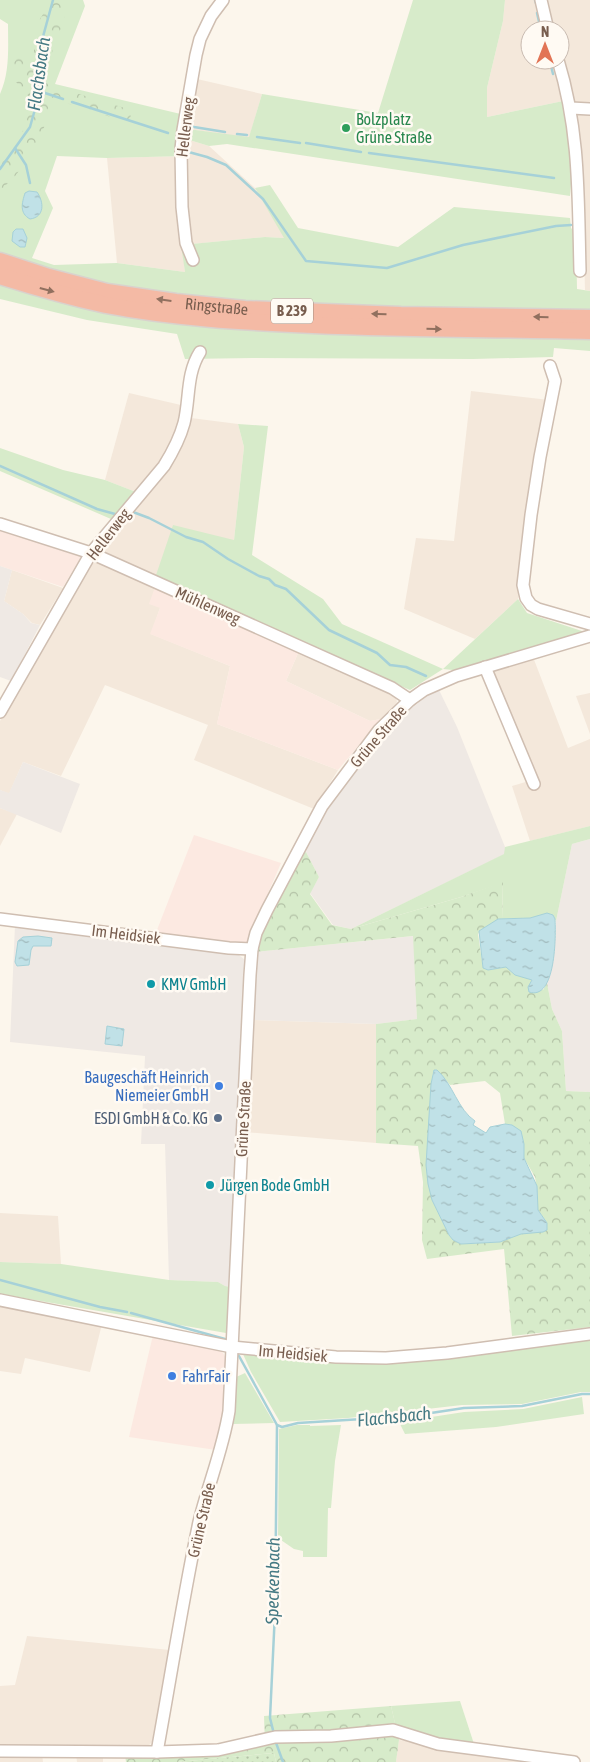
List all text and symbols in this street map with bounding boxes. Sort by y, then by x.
north arrow [520,20,570,70]
text: N [541,24,549,40]
water label: Flachsbach [23,35,54,112]
street label: Hellerweg [172,96,199,158]
place label: Bolzplatz Grüne Straße [356,110,432,146]
marker: Bolzplatz Grüne Straße [340,122,352,134]
one-way arrow [39,286,54,294]
street label: Ringstraße [184,294,249,318]
one-way arrow [156,296,172,304]
road number: B 239 [271,298,313,324]
one-way arrow [371,310,387,318]
one-way arrow [533,313,549,321]
one-way arrow [426,325,442,333]
street label: Hellerweg [82,505,135,564]
street label: Mühlenweg [172,583,243,628]
street label: Grüne Straße [346,701,410,771]
street label: Im Heidsiek [91,921,161,947]
place label: KMV GmbH [161,975,226,993]
marker: KMV GmbH [145,978,157,990]
place label: Baugeschäft Heinrich Niemeier GmbH [84,1068,209,1104]
marker: Baugeschäft Heinrich Niemeier GmbH [213,1080,225,1092]
street label: Grüne Straße [232,1081,254,1157]
place label: ESDI GmbH & Co. KG [94,1109,208,1127]
marker: ESDI GmbH & Co. KG [212,1112,224,1124]
place label: Jürgen Bode GmbH [220,1176,330,1195]
marker: Jürgen Bode GmbH [204,1179,216,1191]
street label: Im Heidsiek [258,1341,328,1365]
place label: FahrFair [182,1367,230,1385]
marker: FahrFair [166,1370,178,1382]
water label: Flachsbach [356,1402,432,1431]
street label: Grüne Straße [184,1481,218,1559]
water label: Speckenbach [261,1537,284,1626]

